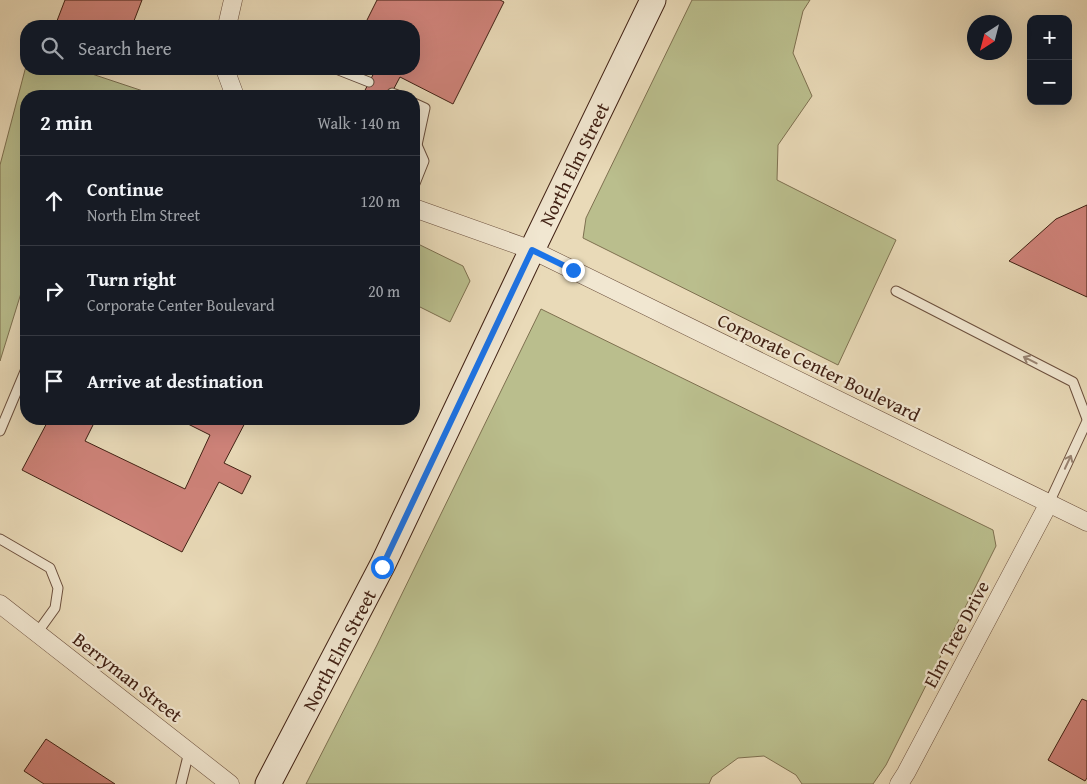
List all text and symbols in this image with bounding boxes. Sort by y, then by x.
north arrow [967,15,1012,60]
map controls [1027,15,1072,105]
button: + [1027,15,1072,60]
search box [20,20,420,75]
icon: search [38,34,66,62]
text: Search here [78,34,172,62]
button: − [1027,60,1072,105]
street label: North Elm Street [532,97,616,230]
text: 2 min [40,107,92,138]
text: Walk · 140 m [317,111,400,135]
text: Continue [87,175,164,203]
icon: ahead [40,187,68,215]
text: 120 m [360,189,400,213]
text: North Elm Street [87,203,200,227]
route end [562,259,585,282]
text: Turn right [87,265,176,293]
icon: right [40,277,68,305]
text: 20 m [368,279,400,303]
text: Corporate Center Boulevard [87,293,274,317]
street label: Corporate Center Boulevard [713,306,926,429]
one-way arrow [1023,355,1038,364]
icon: arrive [40,367,68,395]
text: Arrive at destination [87,367,263,395]
one-way arrow [1063,455,1073,470]
route start [371,556,394,579]
street label: Elm Tree Drive [916,575,996,692]
street label: North Elm Street [295,584,383,716]
street label: Berryman Street [67,625,189,729]

